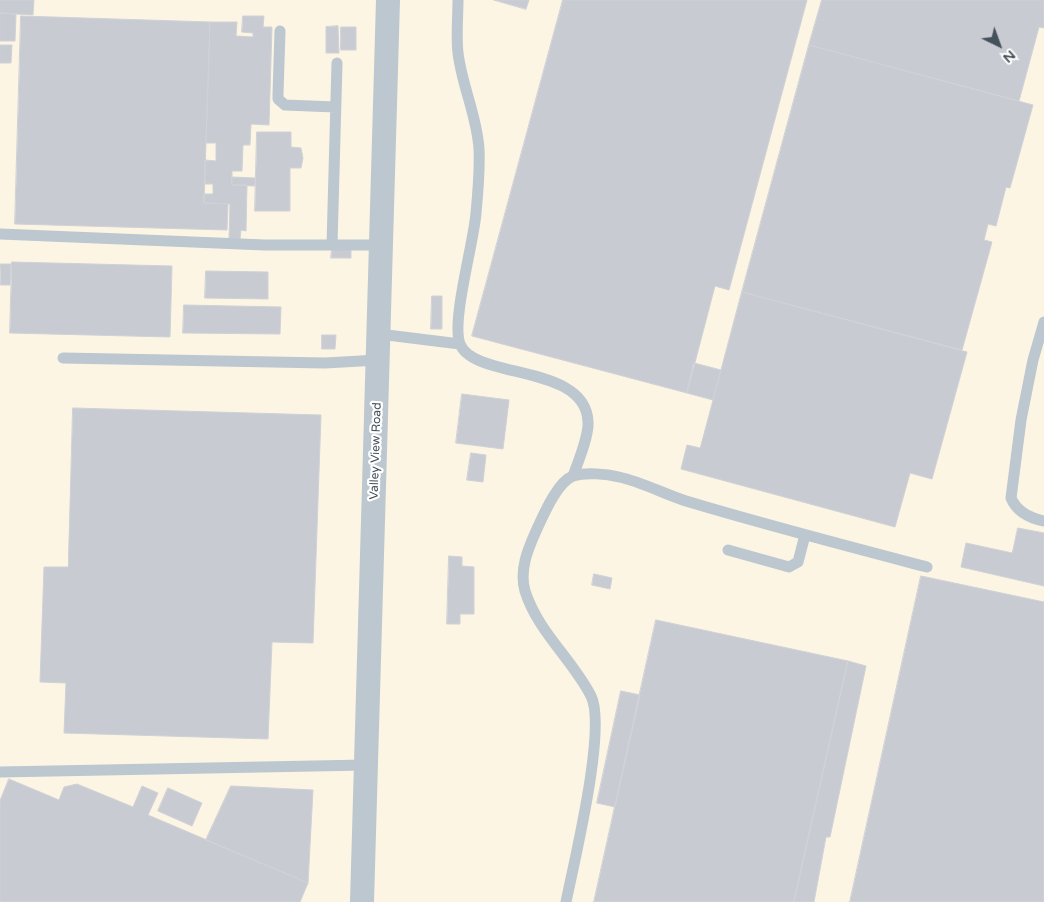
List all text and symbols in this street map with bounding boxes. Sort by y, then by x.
north arrow [974,20,1024,70]
text: N [1000,46,1019,67]
street label: Valley View Road [367,402,385,500]

